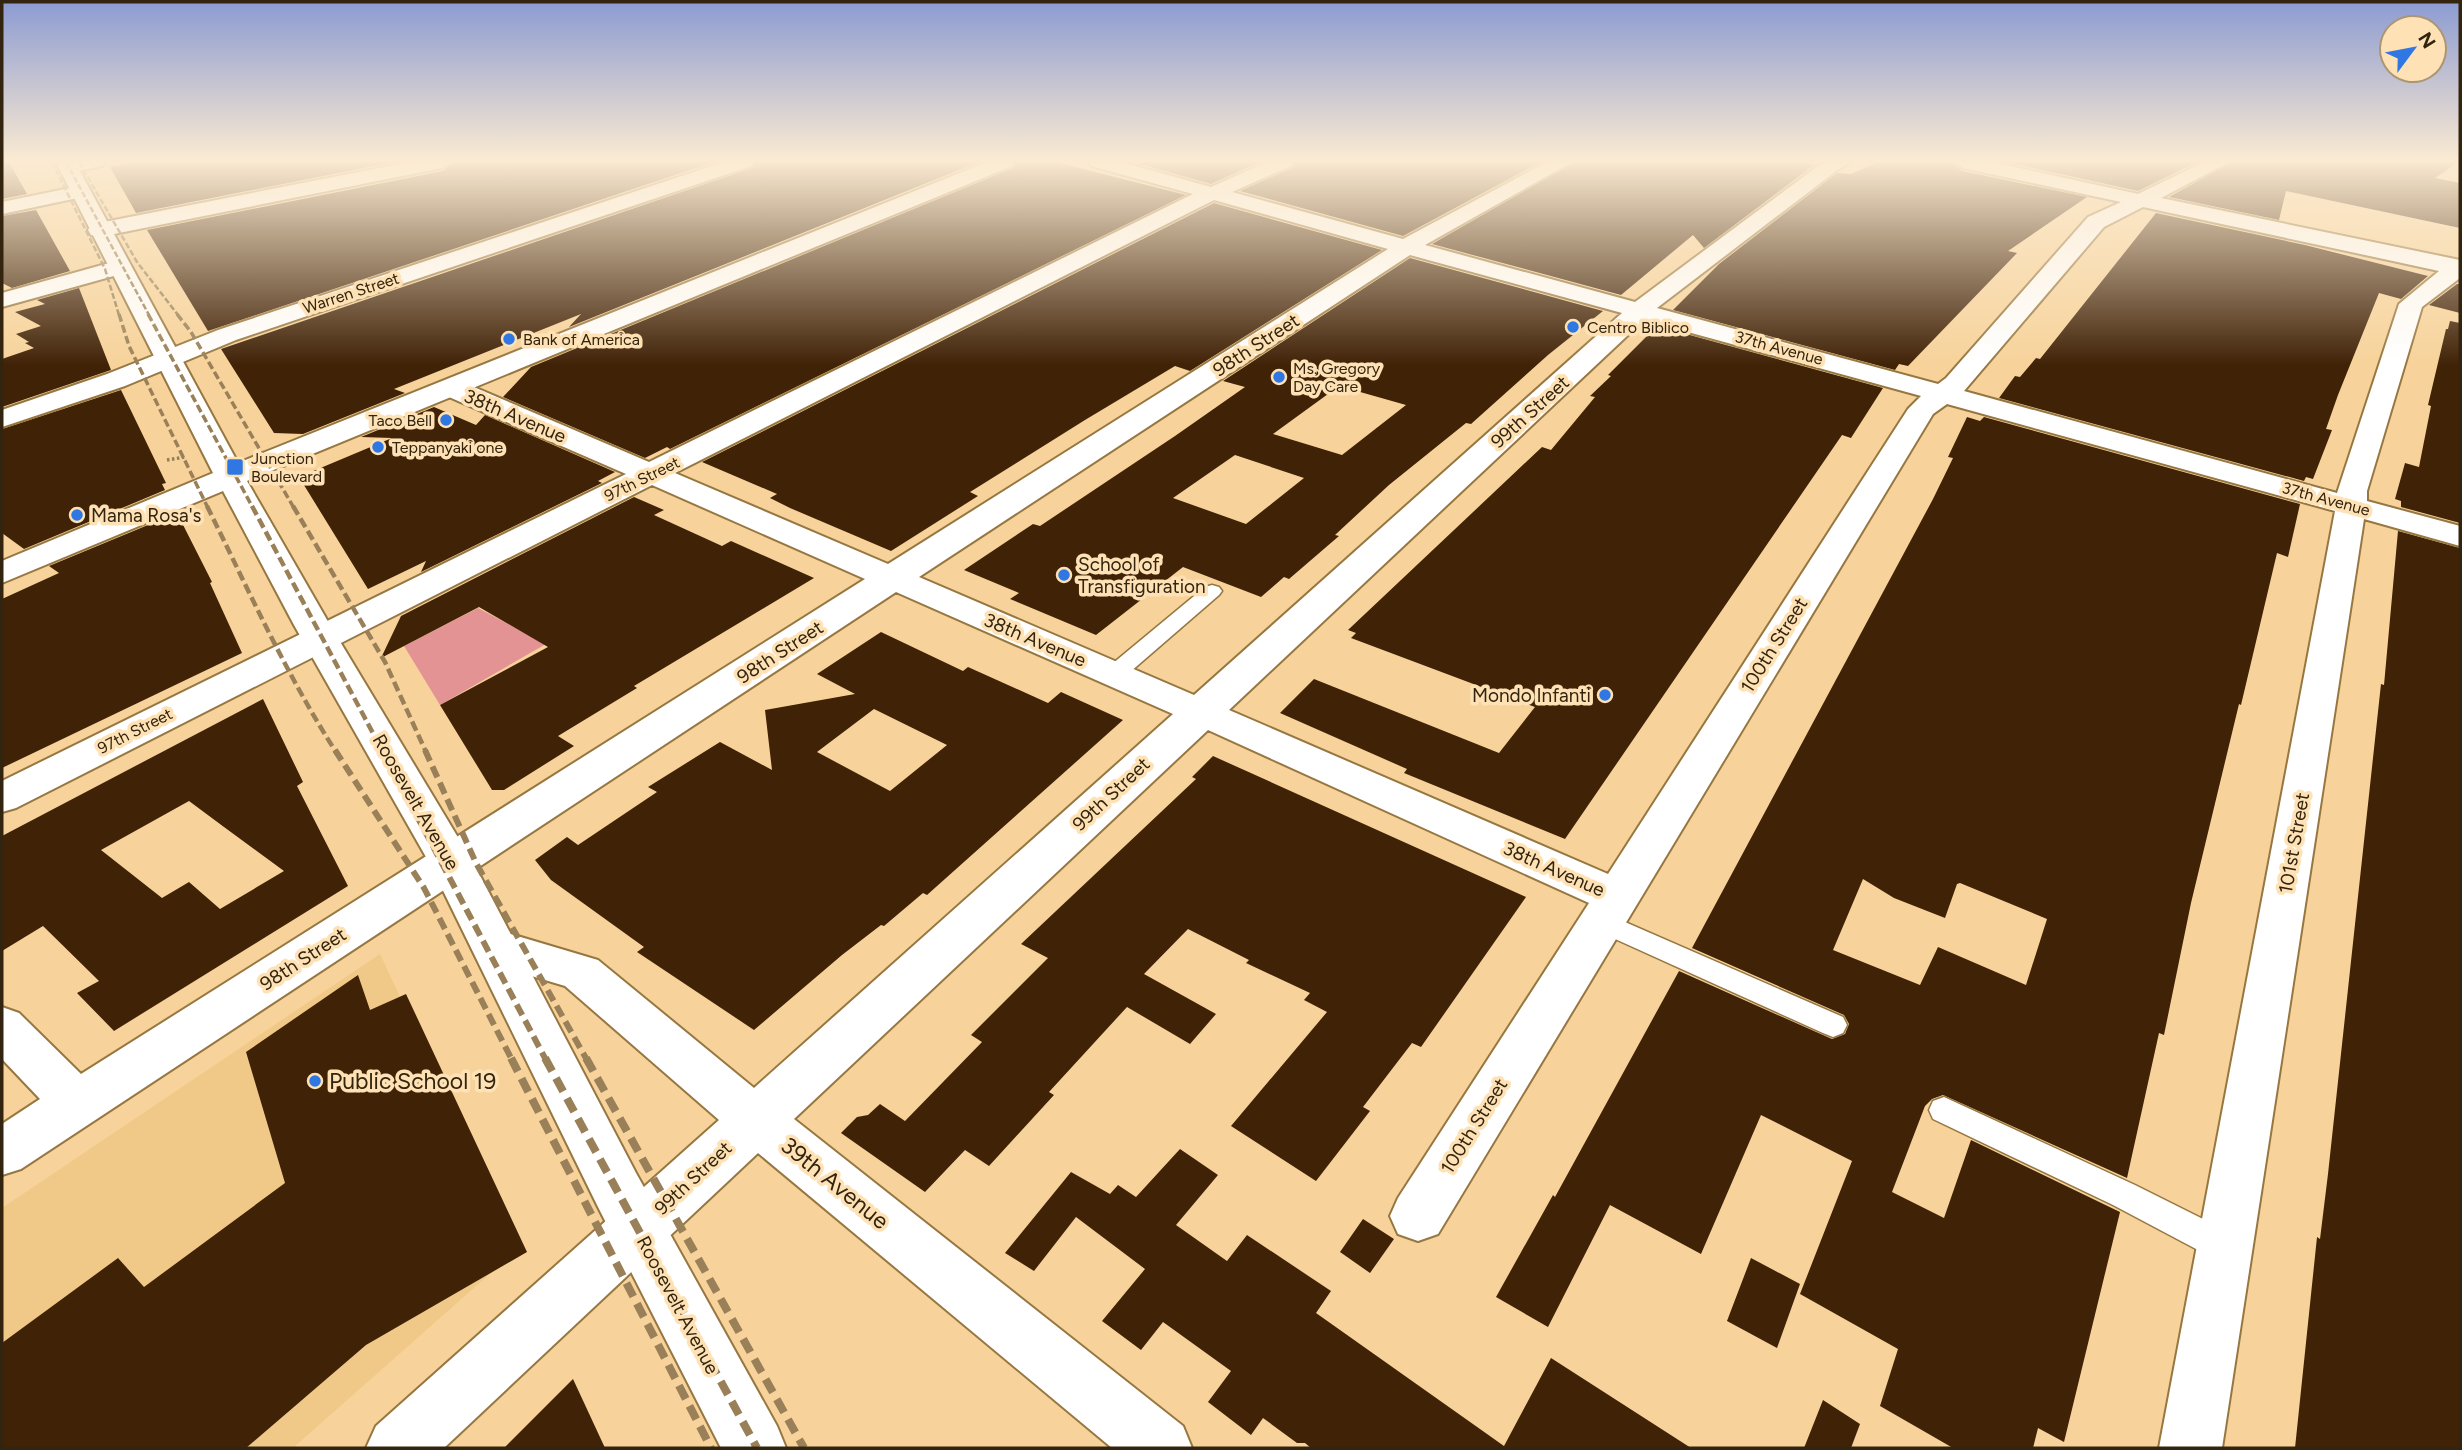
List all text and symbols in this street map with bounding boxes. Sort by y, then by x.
north arrow [2378,14,2448,84]
text: N [2413,28,2441,53]
street label: Warren Street [300,268,402,318]
street label: 98th Street [1209,309,1303,381]
place label: Centro Biblico [1587,318,1689,337]
marker: Centro Biblico [1565,319,1581,335]
street label: 37th Avenue [1733,327,1825,369]
place label: Bank of America [523,330,640,349]
marker: Bank of America [501,331,517,347]
place label: Ms. Gregory Day Care [1293,359,1381,396]
marker: Ms. Gregory Day Care [1271,369,1287,385]
street label: 99th Street [1486,371,1574,453]
street label: 38th Avenue [460,384,570,448]
place label: Taco Bell [369,411,432,430]
marker: Taco Bell [438,412,454,428]
place label: Teppanyaki one [392,438,503,457]
marker: Teppanyaki one [370,439,386,455]
place label: Junction Boulevard [251,449,322,486]
street label: 97th Street [601,453,683,505]
marker: Junction Boulevard [225,457,245,477]
street label: 37th Avenue [2280,478,2372,520]
place label: Mama Rosa's [91,504,202,527]
marker: Mama Rosa's [69,507,85,523]
place label: School of Transfiguration [1078,553,1206,598]
marker: School of Transfiguration [1056,567,1072,583]
street label: 100th Street [1736,593,1812,697]
street label: 38th Avenue [980,608,1090,672]
street label: 98th Street [733,616,827,688]
place label: Mondo Infanti [1472,684,1591,707]
marker: Mondo Infanti [1597,687,1613,703]
street label: 97th Street [94,704,176,758]
street label: Roosevelt Avenue [368,730,464,874]
street label: 99th Street [1068,752,1154,836]
street label: 101st Street [2274,791,2314,895]
street label: 38th Avenue [1500,836,1608,902]
street label: 98th Street [256,923,350,995]
place label: Public School 19 [329,1067,496,1095]
marker: Public School 19 [307,1073,323,1089]
street label: 100th Street [1436,1074,1512,1178]
street label: 39th Avenue [775,1131,895,1235]
street label: 99th Street [650,1136,736,1220]
street label: Roosevelt Avenue [632,1232,724,1378]

